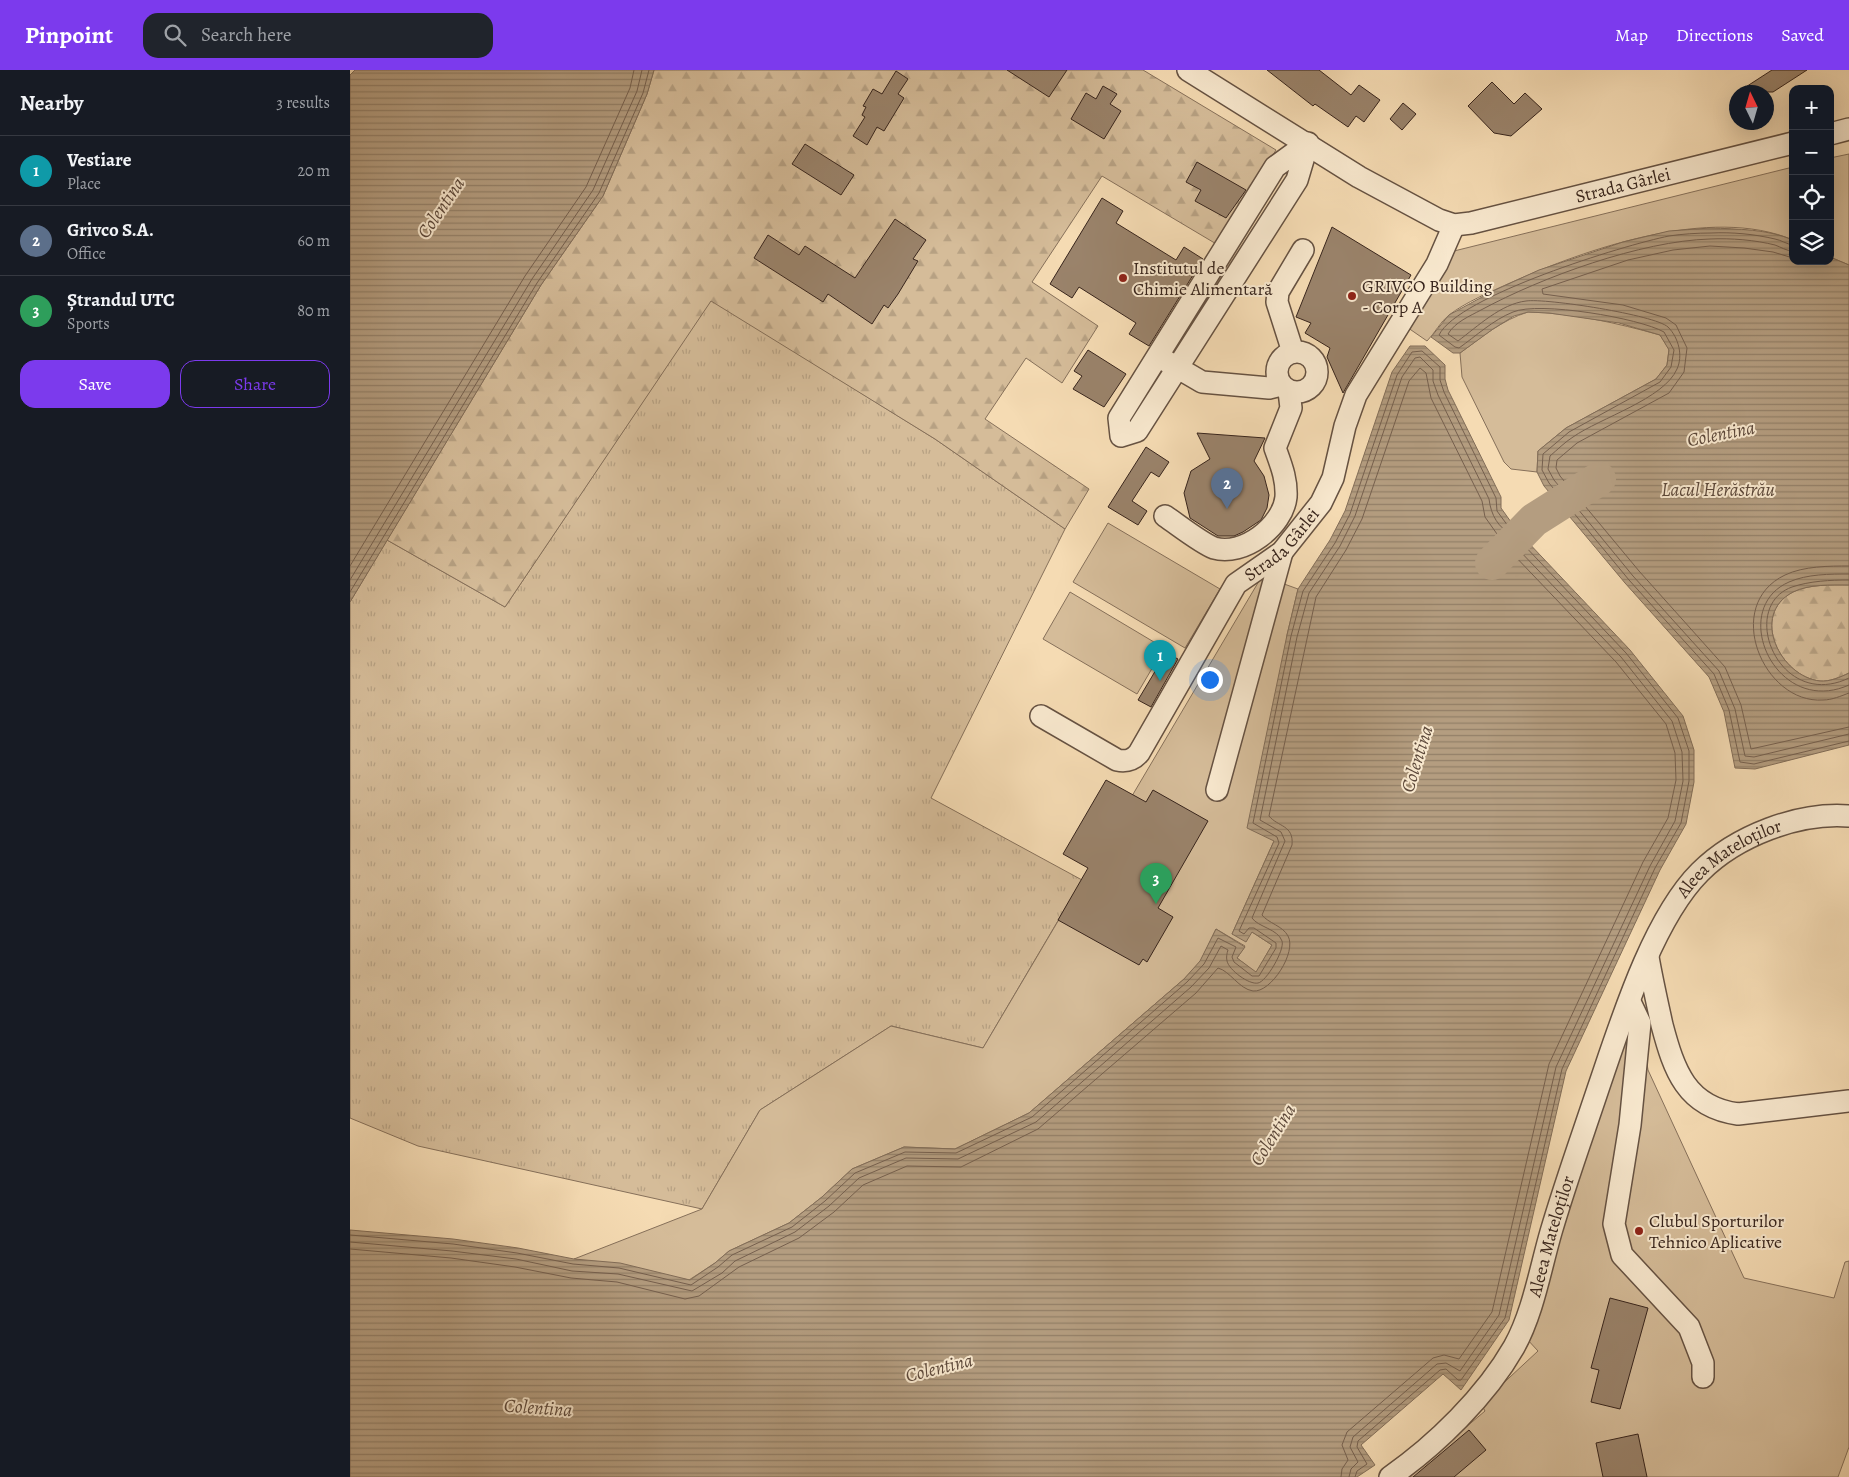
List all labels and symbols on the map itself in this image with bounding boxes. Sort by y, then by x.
north arrow [1729,85,1774,130]
street label: Strada Gârlei [1573,162,1673,209]
water label: Colentina [411,172,471,244]
place label: Institutul de Chimie Alimentară [1133,256,1273,301]
marker: Institutul de Chimie Alimentară [1117,272,1129,284]
place label: GRIVCO Building - Corp A [1362,274,1493,319]
marker: GRIVCO Building - Corp A [1346,290,1358,302]
water label: Colentina [1685,415,1757,453]
pin: 2 [1211,468,1243,509]
water label: Lacul Herăstrău [1661,477,1775,503]
street label: Strada Gârlei [1239,503,1325,587]
pin: 1 [1144,640,1176,681]
your location [1197,667,1223,693]
water label: Colentina [1395,722,1439,796]
street label: Aleea Mateloților [1670,813,1785,903]
pin: 3 [1140,863,1172,904]
water label: Colentina [1244,1099,1302,1171]
street label: Aleea Mateloților [1522,1172,1580,1300]
place label: Clubul Sporturilor Tehnico Aplicative [1649,1209,1784,1254]
marker: Clubul Sporturilor Tehnico Aplicative [1633,1225,1645,1237]
water label: Colentina [903,1347,976,1389]
water label: Colentina [503,1393,573,1423]

